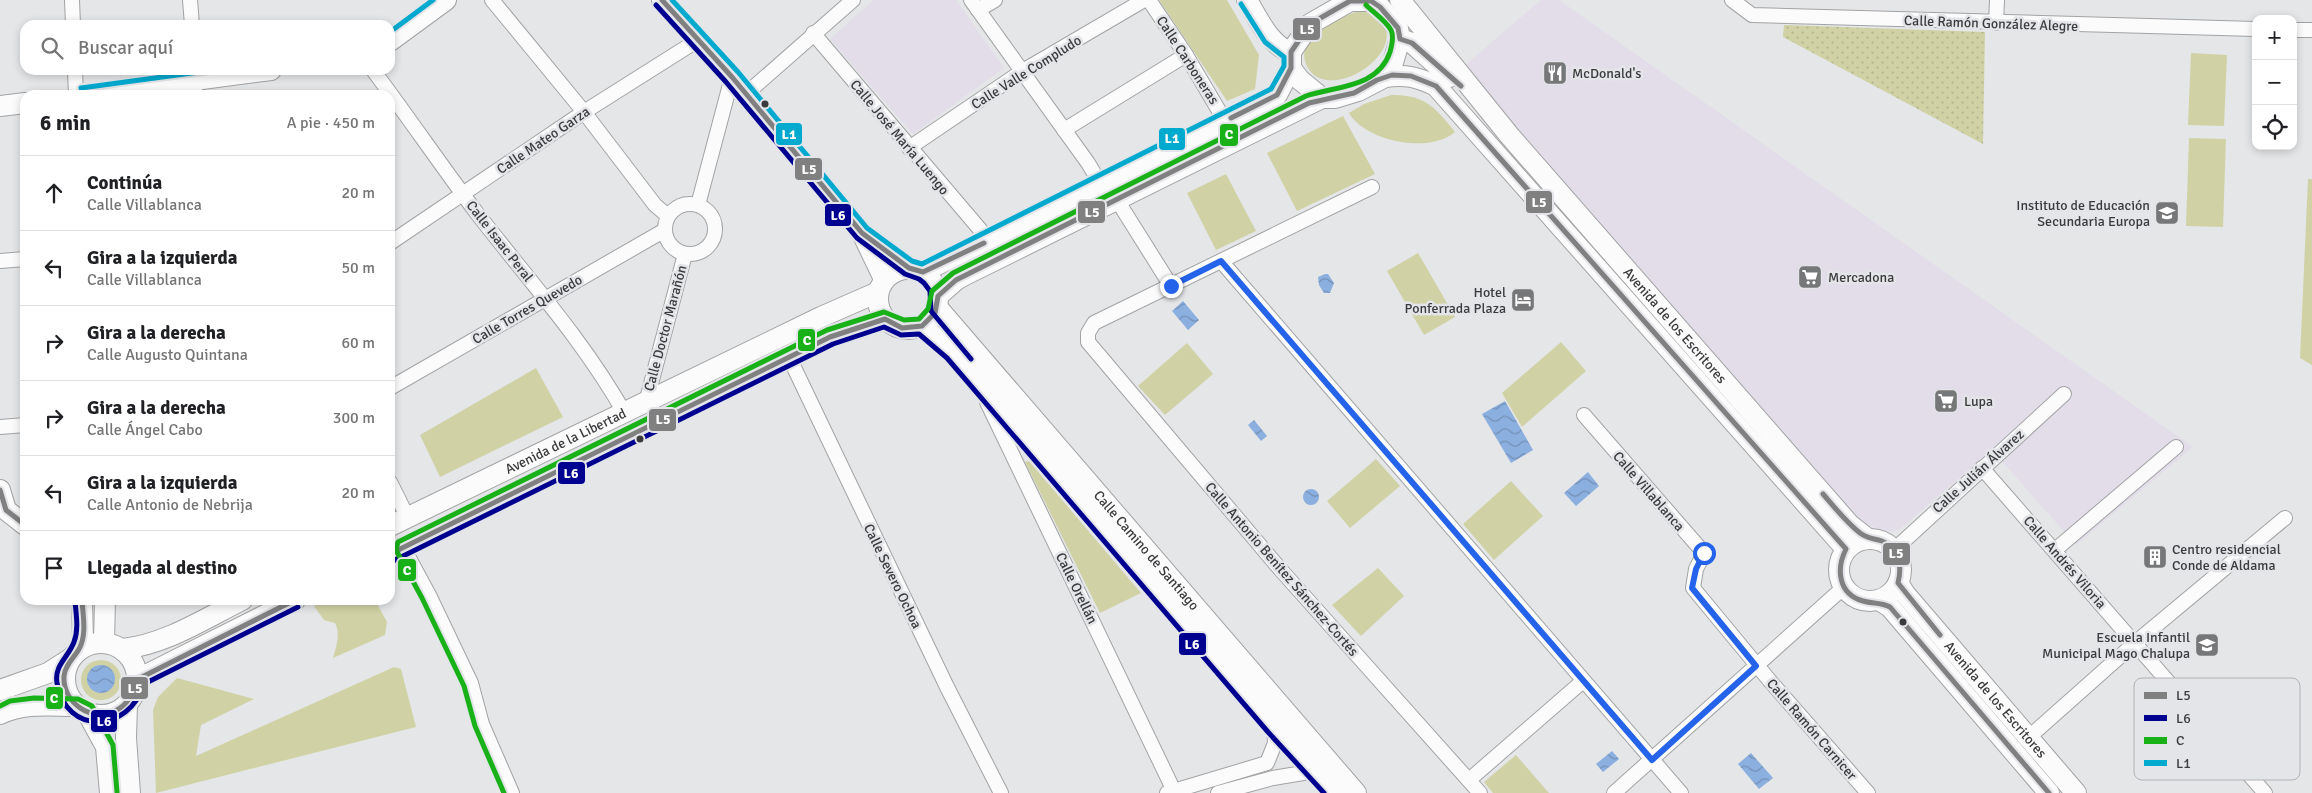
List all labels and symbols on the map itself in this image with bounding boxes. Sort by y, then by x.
street label: Calle Ramón González Alegre [1904,12,2078,35]
street label: Calle Carboneras [1153,13,1222,108]
line badge: L5 [1292,17,1321,41]
text: L5 [1300,21,1314,38]
street label: Calle Valle Compludo [968,32,1084,113]
restaurant icon: McDonald's [1542,60,1568,86]
place label: McDonald's [1572,65,1641,82]
street label: Calle José María Luengo [847,76,953,198]
unlabelled marker [760,99,770,109]
street label: Calle Mateo Garza [494,103,593,178]
line badge: L1 [775,122,803,146]
line badge: C [1219,123,1239,147]
text: L1 [782,126,797,143]
text: C [1225,126,1234,143]
line badge: L1 [1158,127,1186,151]
text: L1 [1165,130,1180,147]
line badge: L5 [794,157,823,181]
text: L5 [802,161,816,178]
line badge: L5 [1525,190,1553,214]
text: L5 [1532,194,1546,211]
street label: Calle Isaac Peral [463,197,537,285]
place label: Instituto de Educación Secundaria Europa [2016,197,2150,230]
line badge: L5 [1077,200,1106,224]
school or university icon: Instituto de Educación Secundaria Europa [2154,200,2180,226]
line badge: L6 [824,203,852,227]
text: L5 [1085,204,1099,221]
text: L6 [831,207,846,224]
street label: Calle Doctor Marañón [640,263,690,393]
street label: Avenida de los Escritores [1620,264,1730,387]
supermarket icon: Mercadona [1797,264,1823,290]
place label: Mercadona [1828,269,1894,286]
street label: Calle Torres Quevedo [469,271,585,348]
route end [1160,275,1183,298]
place label: Hotel Ponferrada Plaza [1405,284,1506,317]
hotel icon: Hotel Ponferrada Plaza [1510,287,1536,313]
line badge: C [797,328,816,352]
text: C [803,332,812,349]
supermarket icon: Lupa [1933,388,1959,414]
place label: Lupa [1964,393,1993,410]
street label: Avenida de la Libertad [502,405,629,478]
line badge: L5 [648,408,677,432]
text: L5 [656,411,670,428]
street label: Calle Julián Álvarez [1929,426,2028,517]
unlabelled marker [635,434,645,444]
street label: Calle Villablanca [1609,448,1688,535]
line badge: L6 [557,461,586,485]
text: L6 [564,465,579,482]
street label: Calle Antonio Benítez Sánchez-Cortés [1201,479,1362,660]
street label: Calle Camino de Santiago [1090,487,1202,614]
street label: Calle Andrés Viloria [2020,512,2110,612]
street label: Calle Severo Ochoa [860,521,925,631]
place label: Centro residencial Conde de Aldama [2172,541,2281,574]
route start [1693,542,1716,565]
line badge: L5 [1882,542,1911,566]
building icon: Centro residencial Conde de Aldama [2142,544,2168,570]
text: L5 [1889,545,1903,562]
street label: Calle Orellán [1052,550,1101,627]
line badge: C [397,558,417,582]
text: C [403,562,412,579]
unlabelled marker [1898,617,1908,627]
place label: Escuela Infantil Municipal Mago Chalupa [2042,629,2190,662]
line badge: L6 [1178,632,1207,656]
school or university icon: Escuela Infantil Municipal Mago Chalupa [2194,632,2220,658]
text: L6 [1185,636,1200,653]
street label: Avenida de los Escritores [1940,638,2050,762]
street label: Calle Ramón Carnicer [1763,675,1861,784]
line badge: L5 [120,676,149,700]
legend [2134,678,2300,780]
text: L5 [128,680,142,697]
line badge: C [45,686,64,710]
text: L5 [2176,687,2191,704]
text: C [50,690,59,707]
line badge: L6 [90,709,118,733]
text: L6 [2176,710,2191,727]
text: L6 [97,713,112,730]
text: C [2176,732,2184,749]
text: L1 [2176,755,2191,772]

